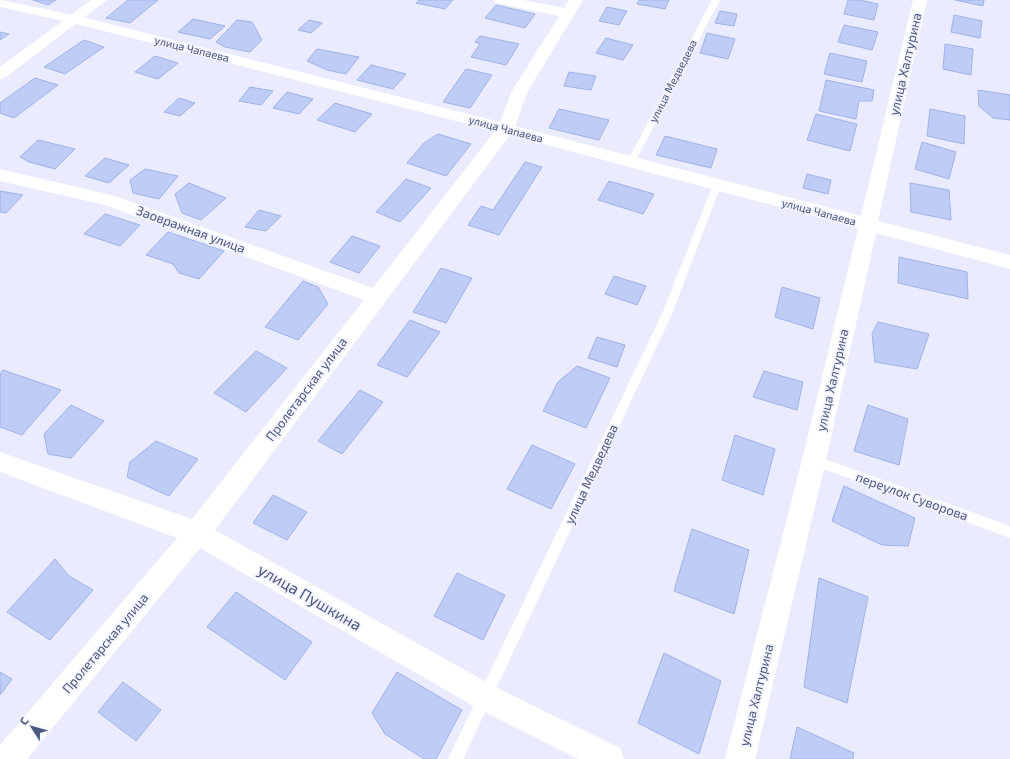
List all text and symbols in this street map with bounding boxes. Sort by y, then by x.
street label: улица Халтурина [885,11,925,117]
street label: улица Чапаева [153,33,231,65]
street label: улица Медведева [646,37,700,125]
street label: улица Чапаева [467,112,545,146]
street label: улица Чапаева [780,195,858,229]
street label: Заовражная улица [134,202,248,256]
street label: улица Халтурина [812,327,852,433]
street label: Пролетарская улица [262,334,350,444]
street label: улица Медведева [561,422,621,526]
street label: переулок Суворова [854,468,970,524]
street label: улица Пушкина [255,559,365,635]
street label: Пролетарская улица [59,590,151,696]
street label: улица Халтурина [736,642,776,748]
north arrow [12,707,52,747]
text: С [16,714,31,727]

